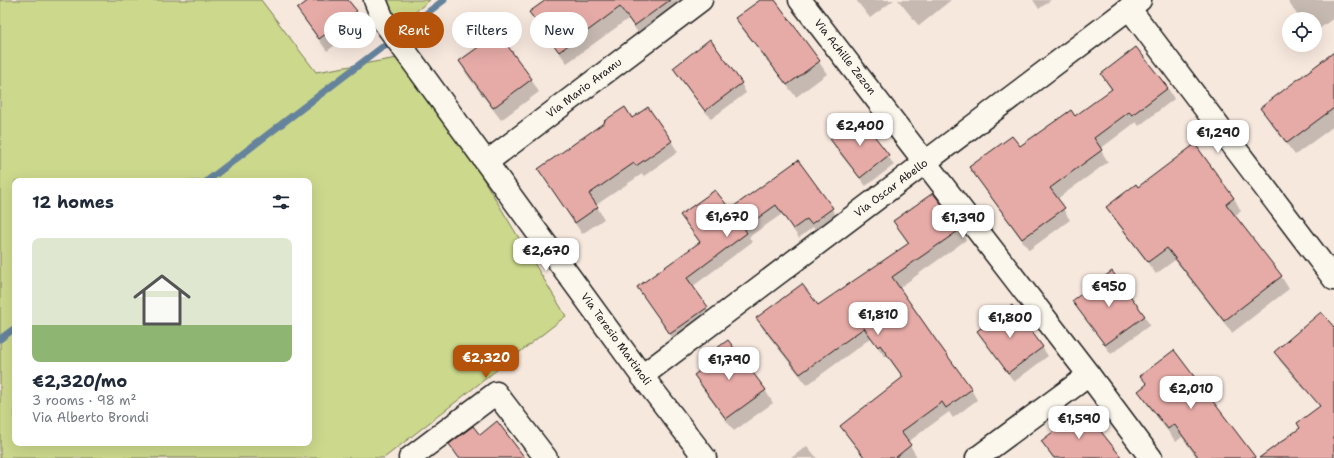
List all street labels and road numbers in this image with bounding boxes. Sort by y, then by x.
street label: Via Achille Zezon [811,16,880,98]
street label: Via Mario Aramu [543,55,625,121]
street label: Via Oscar Abello [851,155,931,221]
street label: Via Teresio Martinoli [577,290,655,388]

